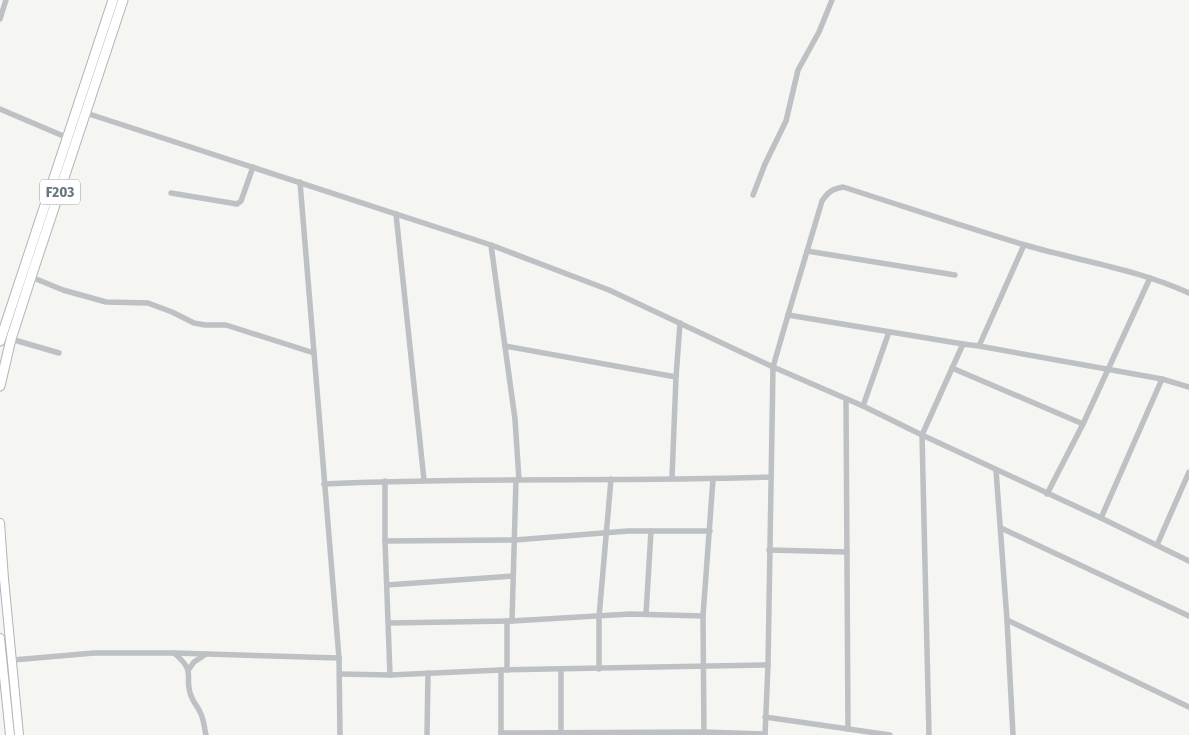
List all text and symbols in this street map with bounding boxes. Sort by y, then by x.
road number: F203 [40,180,80,204]

